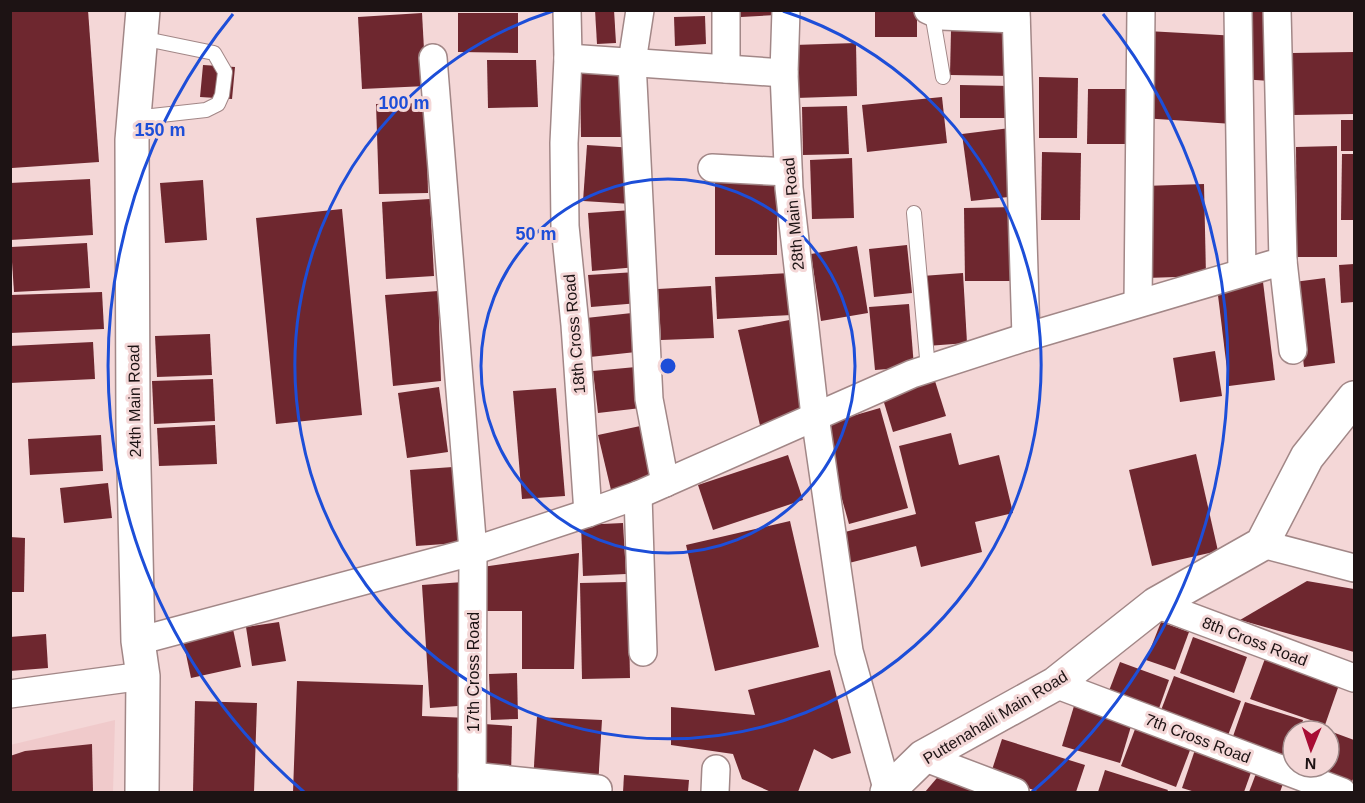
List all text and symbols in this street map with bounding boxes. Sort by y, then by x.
text: 100 m [378,93,430,113]
text: 150 m [134,120,186,140]
street label: 28th Main Road [780,157,807,271]
text: 50 m [515,224,557,244]
street label: 18th Cross Road [561,273,588,395]
street label: 24th Main Road [125,344,144,458]
centre of rings [658,356,678,376]
street label: 17th Cross Road [465,612,482,732]
street label: 8th Cross Road [1200,614,1310,669]
street label: Puttenahalli Main Road [920,668,1071,767]
street label: 7th Cross Road [1143,711,1253,766]
north arrow [1281,719,1341,779]
text: N [1304,755,1317,772]

